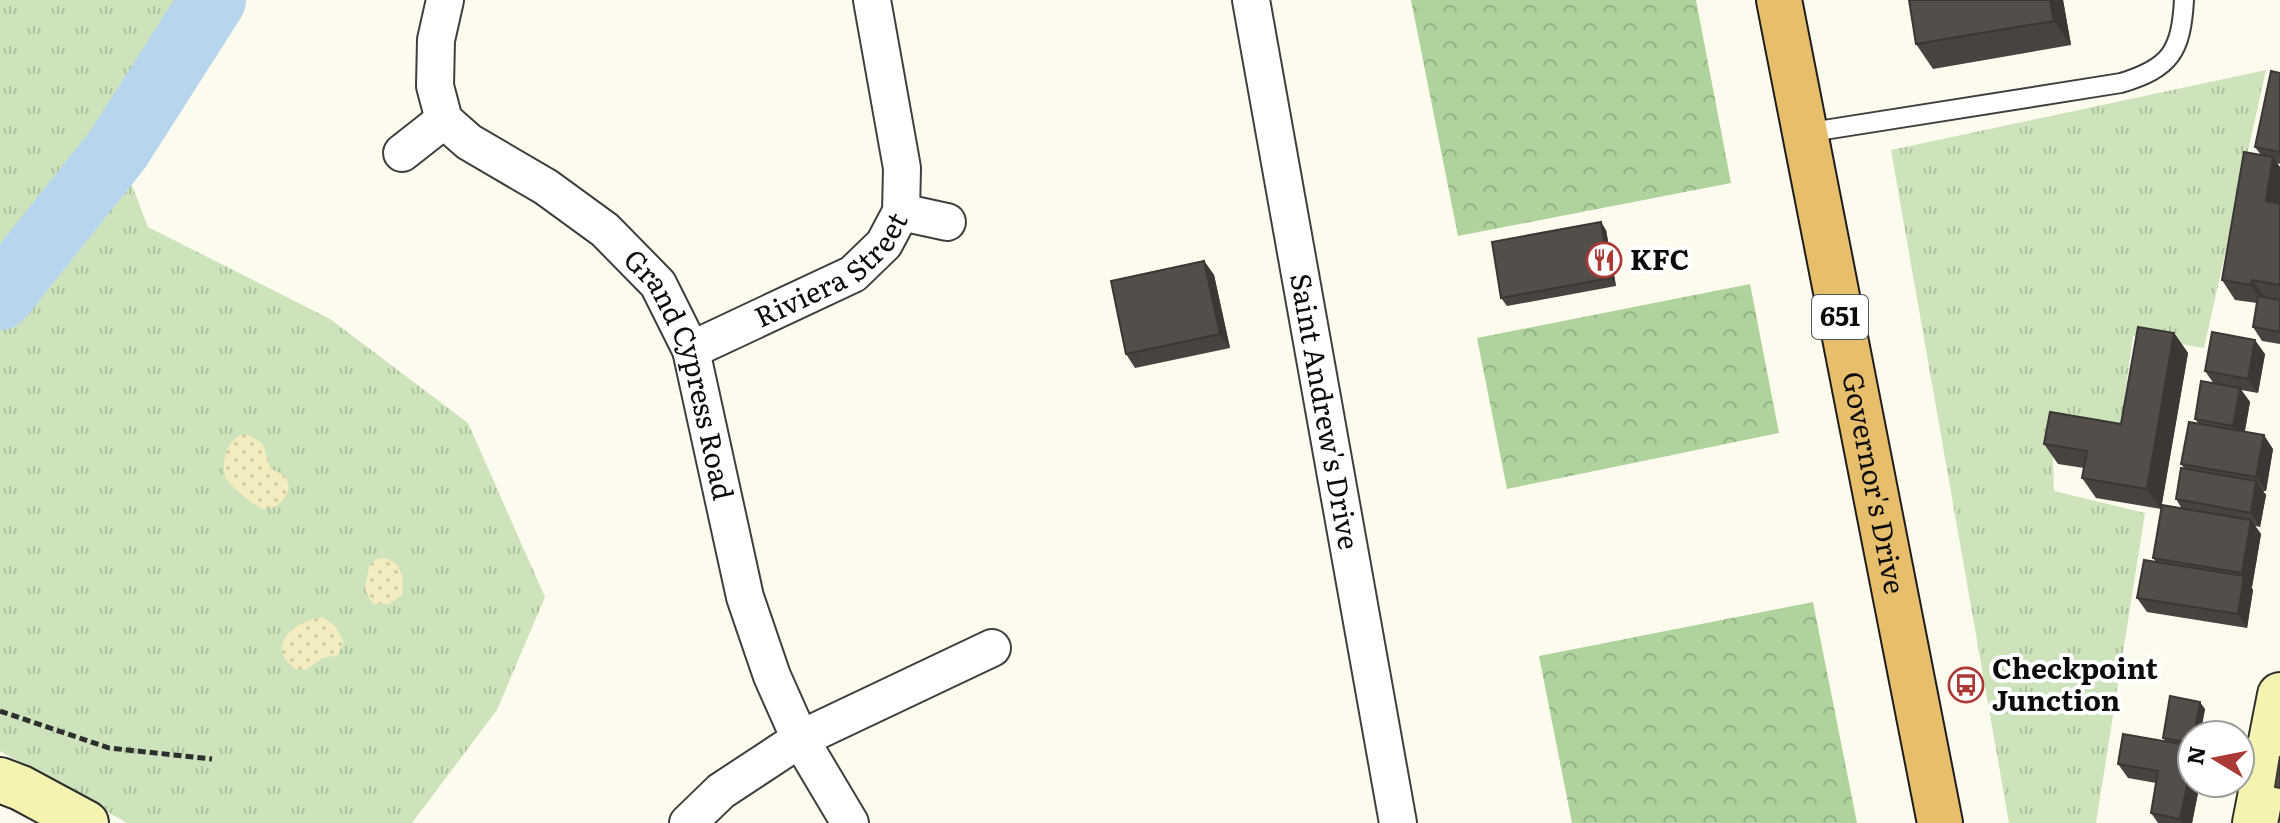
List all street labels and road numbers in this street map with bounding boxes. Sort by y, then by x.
street label: Riviera Street [747,203,917,336]
street label: Grand Cypress Road [615,238,746,504]
street label: Saint Andrew's Drive [1281,270,1372,553]
road number: 651 [1812,295,1868,339]
street label: Governor's Drive [1833,368,1918,597]

